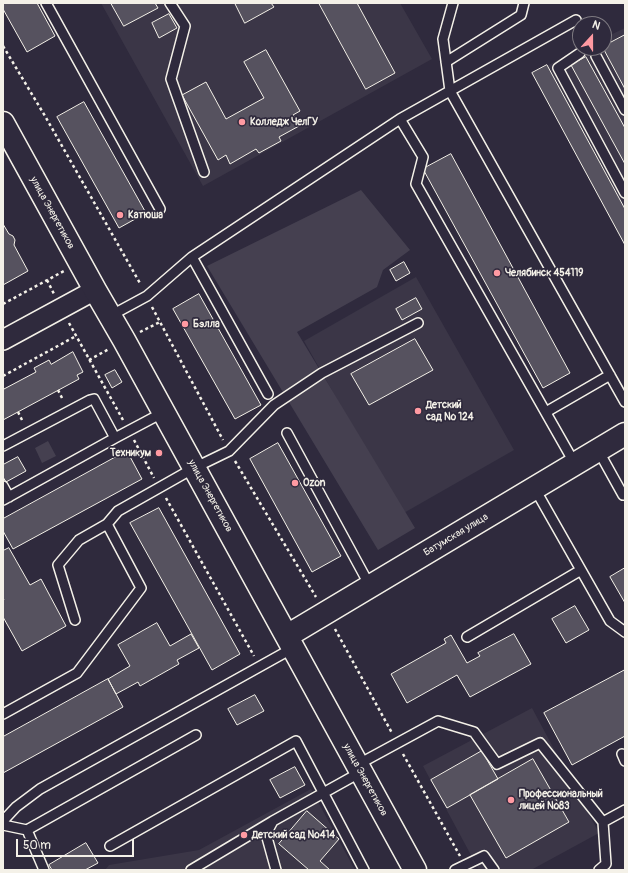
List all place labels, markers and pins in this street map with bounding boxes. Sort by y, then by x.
place label: Колледж ЧелГУ [250,116,318,128]
marker: Колледж ЧелГУ [237,117,247,127]
place label: Катюша [128,209,163,221]
marker: Катюша [115,210,125,220]
place label: Челябинск 454119 [505,267,583,279]
marker: Челябинск 454119 [492,268,502,278]
place label: Бэлла [193,318,220,330]
marker: Бэлла [180,319,190,329]
place label: Детский сад № 124 [426,399,473,422]
marker: Детский сад № 124 [413,406,423,416]
place label: Техникум [110,447,151,459]
marker: Техникум [154,448,164,458]
place label: Ozon [303,477,325,489]
marker: Ozon [290,478,300,488]
place label: Профессиональный лицей №83 [519,788,603,812]
marker: Профессиональный лицей №83 [506,795,516,805]
place label: Детский сад №414 [252,829,335,841]
marker: Детский сад №414 [239,830,249,840]

